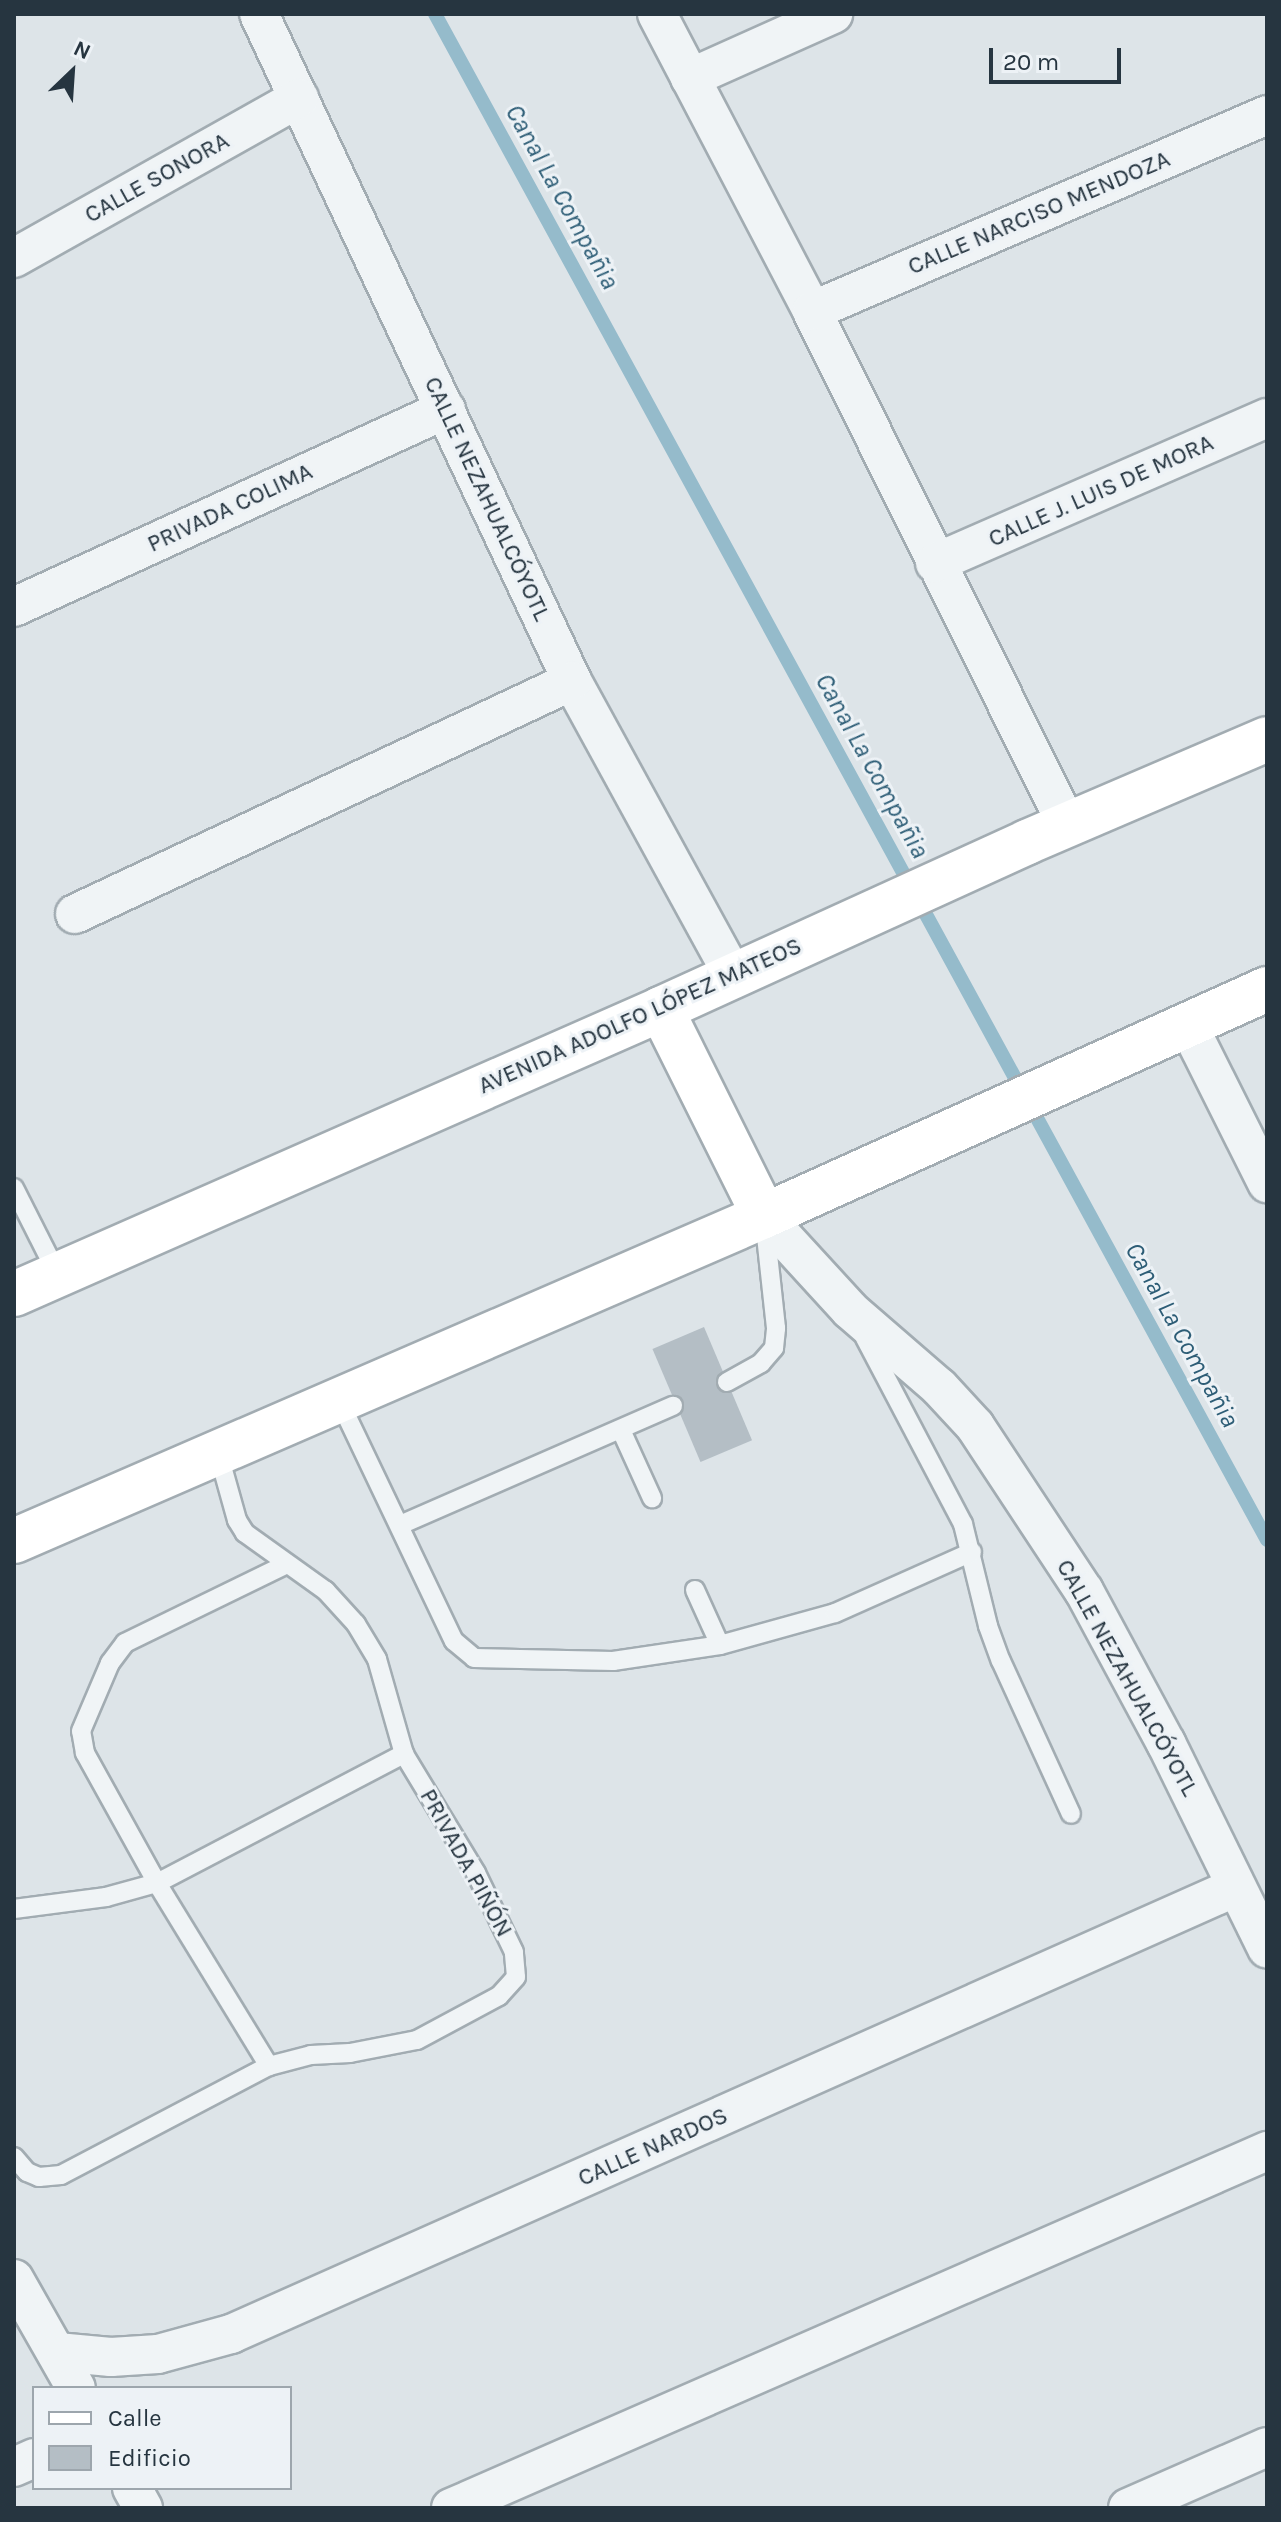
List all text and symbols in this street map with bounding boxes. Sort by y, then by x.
north arrow [32,32,112,112]
scale bar [993,32,1125,82]
text: N [69,35,95,65]
text: 20 m [1003,48,1059,76]
water label: Canal La Compañia [498,99,626,295]
street label: CALLE SONORA [80,126,234,230]
street label: CALLE NARCISO MENDOZA [904,145,1174,281]
street label: CALLE NEZAHUALCÓYOTL [418,372,556,626]
street label: CALLE J. LUIS DE MORA [984,428,1218,554]
street label: PRIVADA COLIMA [143,457,317,559]
water label: Canal La Compañia [808,668,936,864]
street label: AVENIDA ADOLFO LÓPEZ MATEOS [474,932,806,1100]
water label: Canal La Compañia [1118,1237,1246,1433]
street label: CALLE NEZAHUALCÓYOTL [1050,1555,1204,1801]
street label: PRIVADA PIÑÓN [413,1784,519,1942]
street label: CALLE NARDOS [574,2101,732,2193]
legend [32,2386,292,2490]
text: Calle [108,2404,162,2432]
text: Edificio [108,2444,191,2472]

